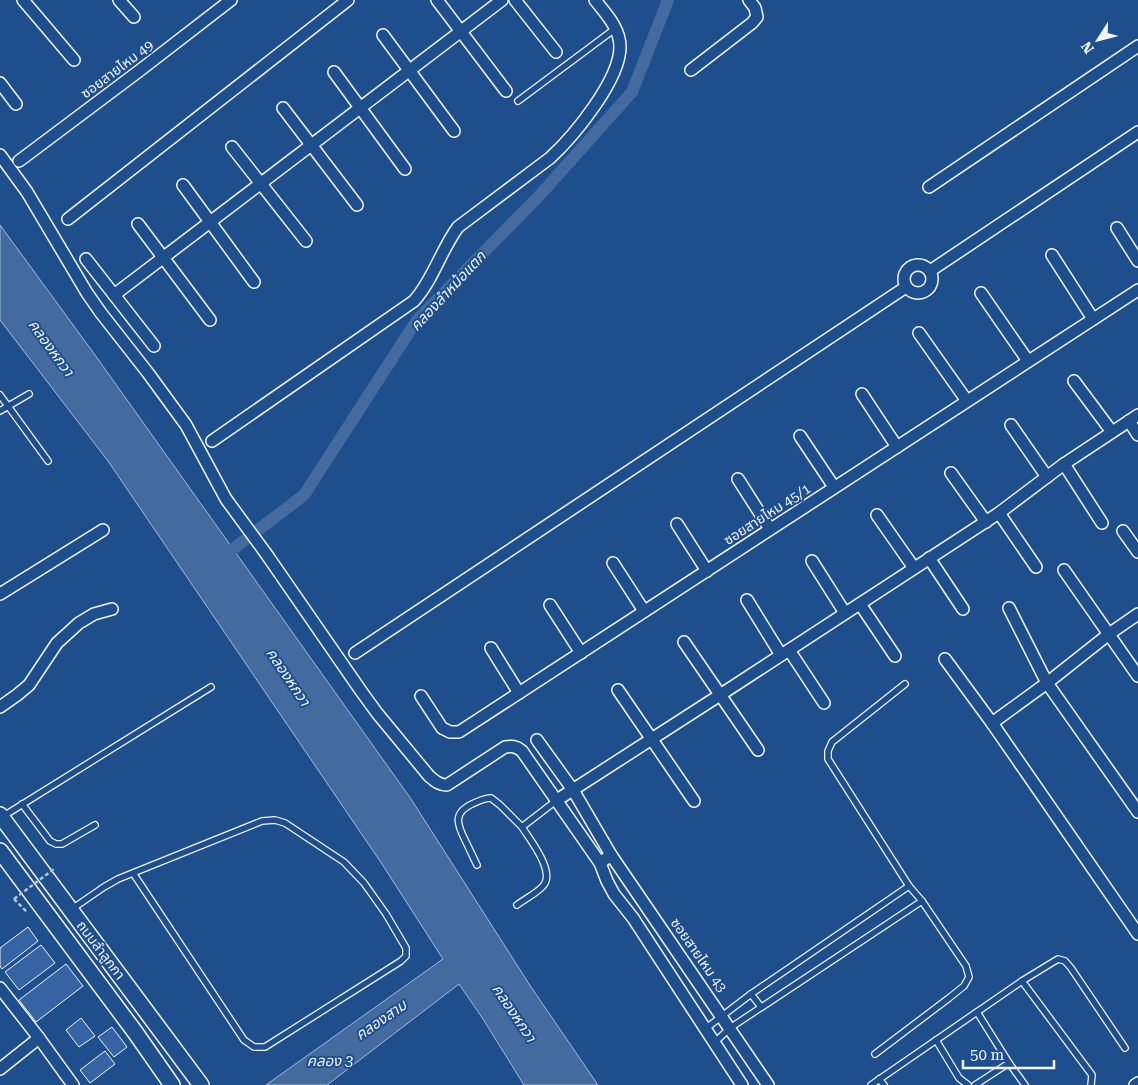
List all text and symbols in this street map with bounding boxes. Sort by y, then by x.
north arrow [1073,15,1123,65]
street label: ซอยสายไหม 49 [78,37,156,101]
text: N [1078,38,1097,57]
water label: คลองลำหม้อแตก [406,247,490,335]
water label: คลองหกวา [24,316,78,381]
street label: ซอยสายไหม 45/1 [721,480,813,548]
water label: คลองหกวา [262,645,314,710]
street label: ซอยสายไหม 43 [668,915,730,995]
street label: ถนนลำลูกกา [73,917,128,983]
water label: คลองหกวา [488,981,540,1046]
water label: คลองสาม [352,995,412,1044]
scale bar [963,1038,1054,1070]
text: 50 m [970,1046,1005,1064]
water label: คลอง 3 [307,1052,353,1070]

